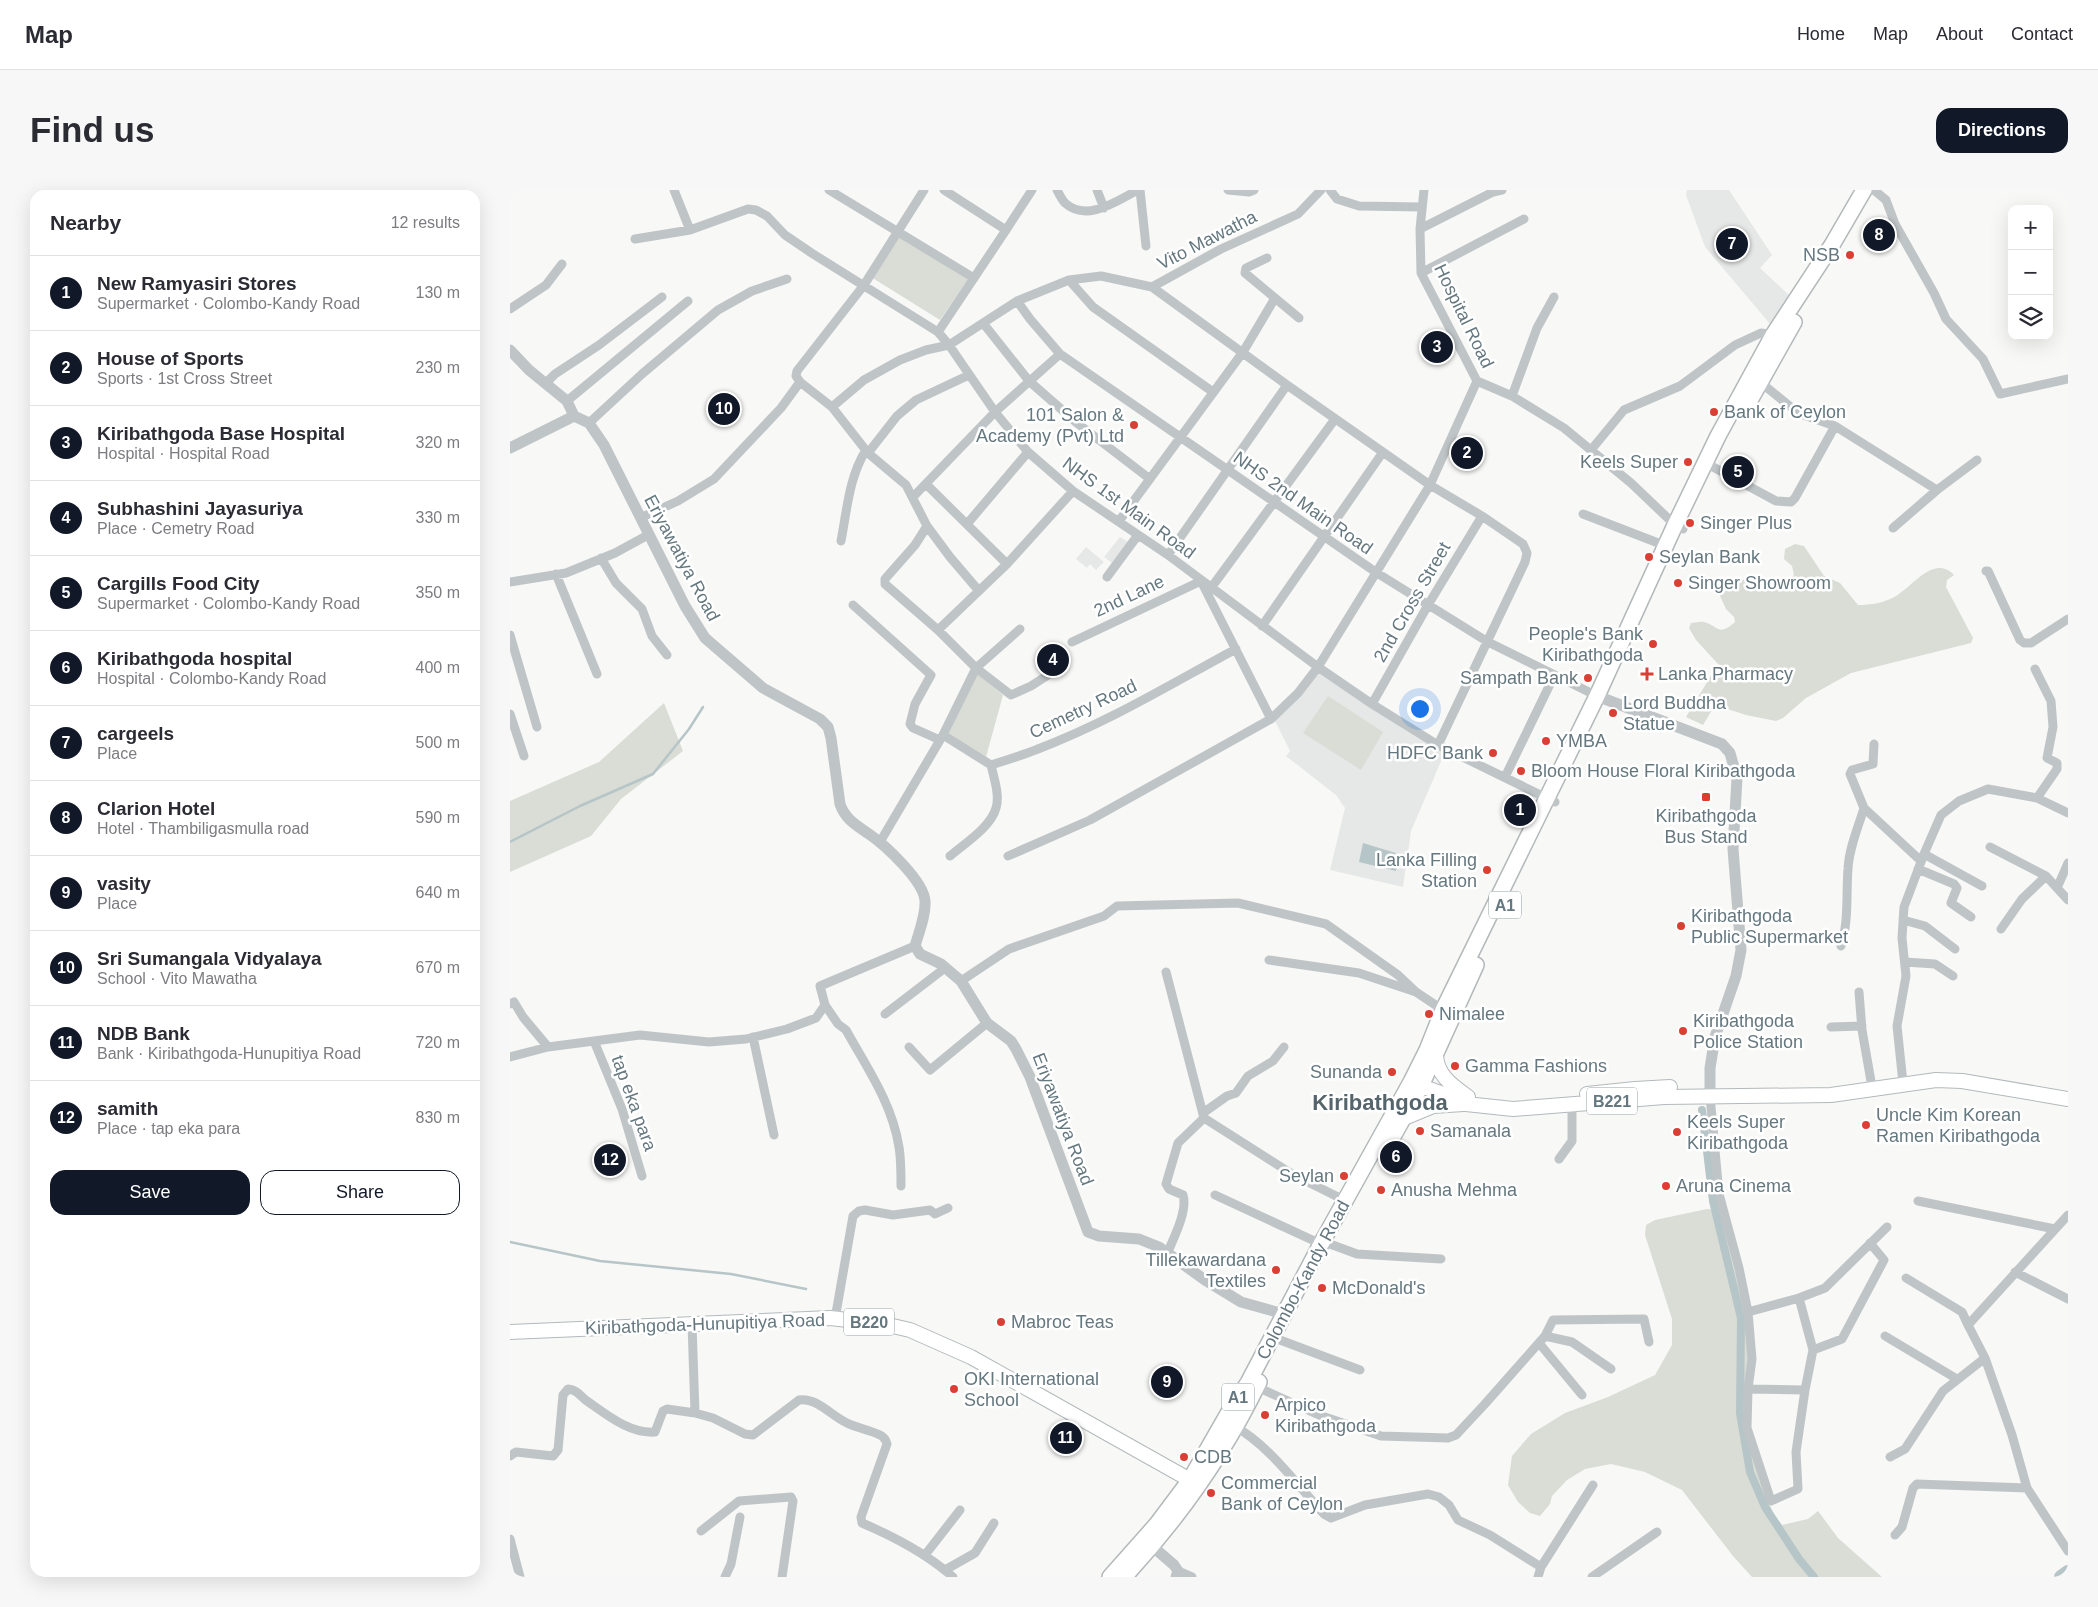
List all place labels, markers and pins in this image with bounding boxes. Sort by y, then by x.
pin: 8 [1863,216,1895,254]
pin: 7 [1716,225,1748,263]
place label: NSB [1803,245,1840,265]
marker: NSB [1844,249,1856,261]
pin: 3 [1421,328,1453,366]
pin: 10 [708,390,740,428]
place label: Bank of Ceylon [1724,402,1846,422]
place label: 101 Salon & Academy (Pvt) Ltd [976,405,1124,446]
marker: Bank of Ceylon [1708,406,1720,418]
marker: 101 Salon & Academy (Pvt) Ltd [1128,419,1140,431]
pin: 2 [1451,434,1483,472]
place label: Keels Super [1580,452,1678,472]
pin: 5 [1722,453,1754,491]
marker: Keels Super [1682,456,1694,468]
place label: Singer Plus [1700,513,1792,533]
marker: Singer Plus [1684,517,1696,529]
place label: Seylan Bank [1659,547,1761,567]
marker: Seylan Bank [1643,551,1655,563]
place label: Singer Showroom [1688,573,1831,593]
marker: Singer Showroom [1672,577,1684,589]
place label: People's Bank Kiribathgoda [1528,624,1644,665]
marker: People's Bank Kiribathgoda [1647,638,1659,650]
pin: 4 [1037,641,1069,679]
place label: Lanka Pharmacy [1658,664,1793,684]
marker: Lanka Pharmacy [1640,667,1654,681]
place label: Sampath Bank [1460,668,1579,688]
marker: Sampath Bank [1582,672,1594,684]
place label: Lord Buddha Statue [1623,693,1727,734]
marker: Lord Buddha Statue [1607,707,1619,719]
place label: YMBA [1556,731,1607,751]
marker: YMBA [1540,735,1552,747]
place label: HDFC Bank [1387,743,1484,763]
marker: HDFC Bank [1487,747,1499,759]
place label: Bloom House Floral Kiribathgoda [1531,761,1796,781]
marker: Bloom House Floral Kiribathgoda [1515,765,1527,777]
pin: 1 [1504,791,1536,829]
marker: Kiribathgoda Bus Stand [1700,791,1712,803]
place label: Kiribathgoda Bus Stand [1655,806,1758,847]
place label: Lanka Filling Station [1376,850,1477,891]
marker: Lanka Filling Station [1481,864,1493,876]
place label: Kiribathgoda Public Supermarket [1691,906,1848,947]
marker: Kiribathgoda Public Supermarket [1675,920,1687,932]
place label: Nimalee [1439,1004,1505,1024]
marker: Nimalee [1423,1008,1435,1020]
place label: Kiribathgoda Police Station [1693,1011,1803,1052]
marker: Kiribathgoda Police Station [1677,1025,1689,1037]
place label: Gamma Fashions [1465,1056,1607,1076]
marker: Gamma Fashions [1449,1060,1461,1072]
place label: Sunanda [1310,1062,1383,1082]
marker: Sunanda [1386,1066,1398,1078]
place label: Uncle Kim Korean Ramen Kiribathgoda [1876,1105,2041,1146]
place label: Keels Super Kiribathgoda [1687,1112,1789,1153]
marker: Uncle Kim Korean Ramen Kiribathgoda [1860,1119,1872,1131]
place label: Samanala [1430,1121,1512,1141]
marker: Samanala [1414,1125,1426,1137]
marker: Keels Super Kiribathgoda [1671,1126,1683,1138]
pin: 6 [1380,1138,1412,1176]
pin: 12 [594,1141,626,1179]
place label: Seylan [1279,1166,1334,1186]
marker: Seylan [1338,1170,1350,1182]
place label: Aruna Cinema [1676,1176,1792,1196]
place label: Anusha Mehma [1391,1180,1518,1200]
marker: Aruna Cinema [1660,1180,1672,1192]
marker: Anusha Mehma [1375,1184,1387,1196]
place label: Tillekawardana Textiles [1146,1250,1267,1291]
marker: Tillekawardana Textiles [1270,1264,1282,1276]
place label: McDonald's [1332,1278,1425,1298]
marker: McDonald's [1316,1282,1328,1294]
place label: Mabroc Teas [1011,1312,1114,1332]
marker: Mabroc Teas [995,1316,1007,1328]
pin: 9 [1151,1363,1183,1401]
place label: OKI International School [964,1369,1099,1410]
marker: OKI International School [948,1383,960,1395]
place label: Arpico Kiribathgoda [1275,1395,1377,1436]
marker: Arpico Kiribathgoda [1259,1409,1271,1421]
pin: 11 [1050,1419,1082,1457]
place label: CDB [1194,1447,1232,1467]
marker: CDB [1178,1451,1190,1463]
place label: Commercial Bank of Ceylon [1221,1473,1343,1514]
marker: Commercial Bank of Ceylon [1205,1487,1217,1499]

